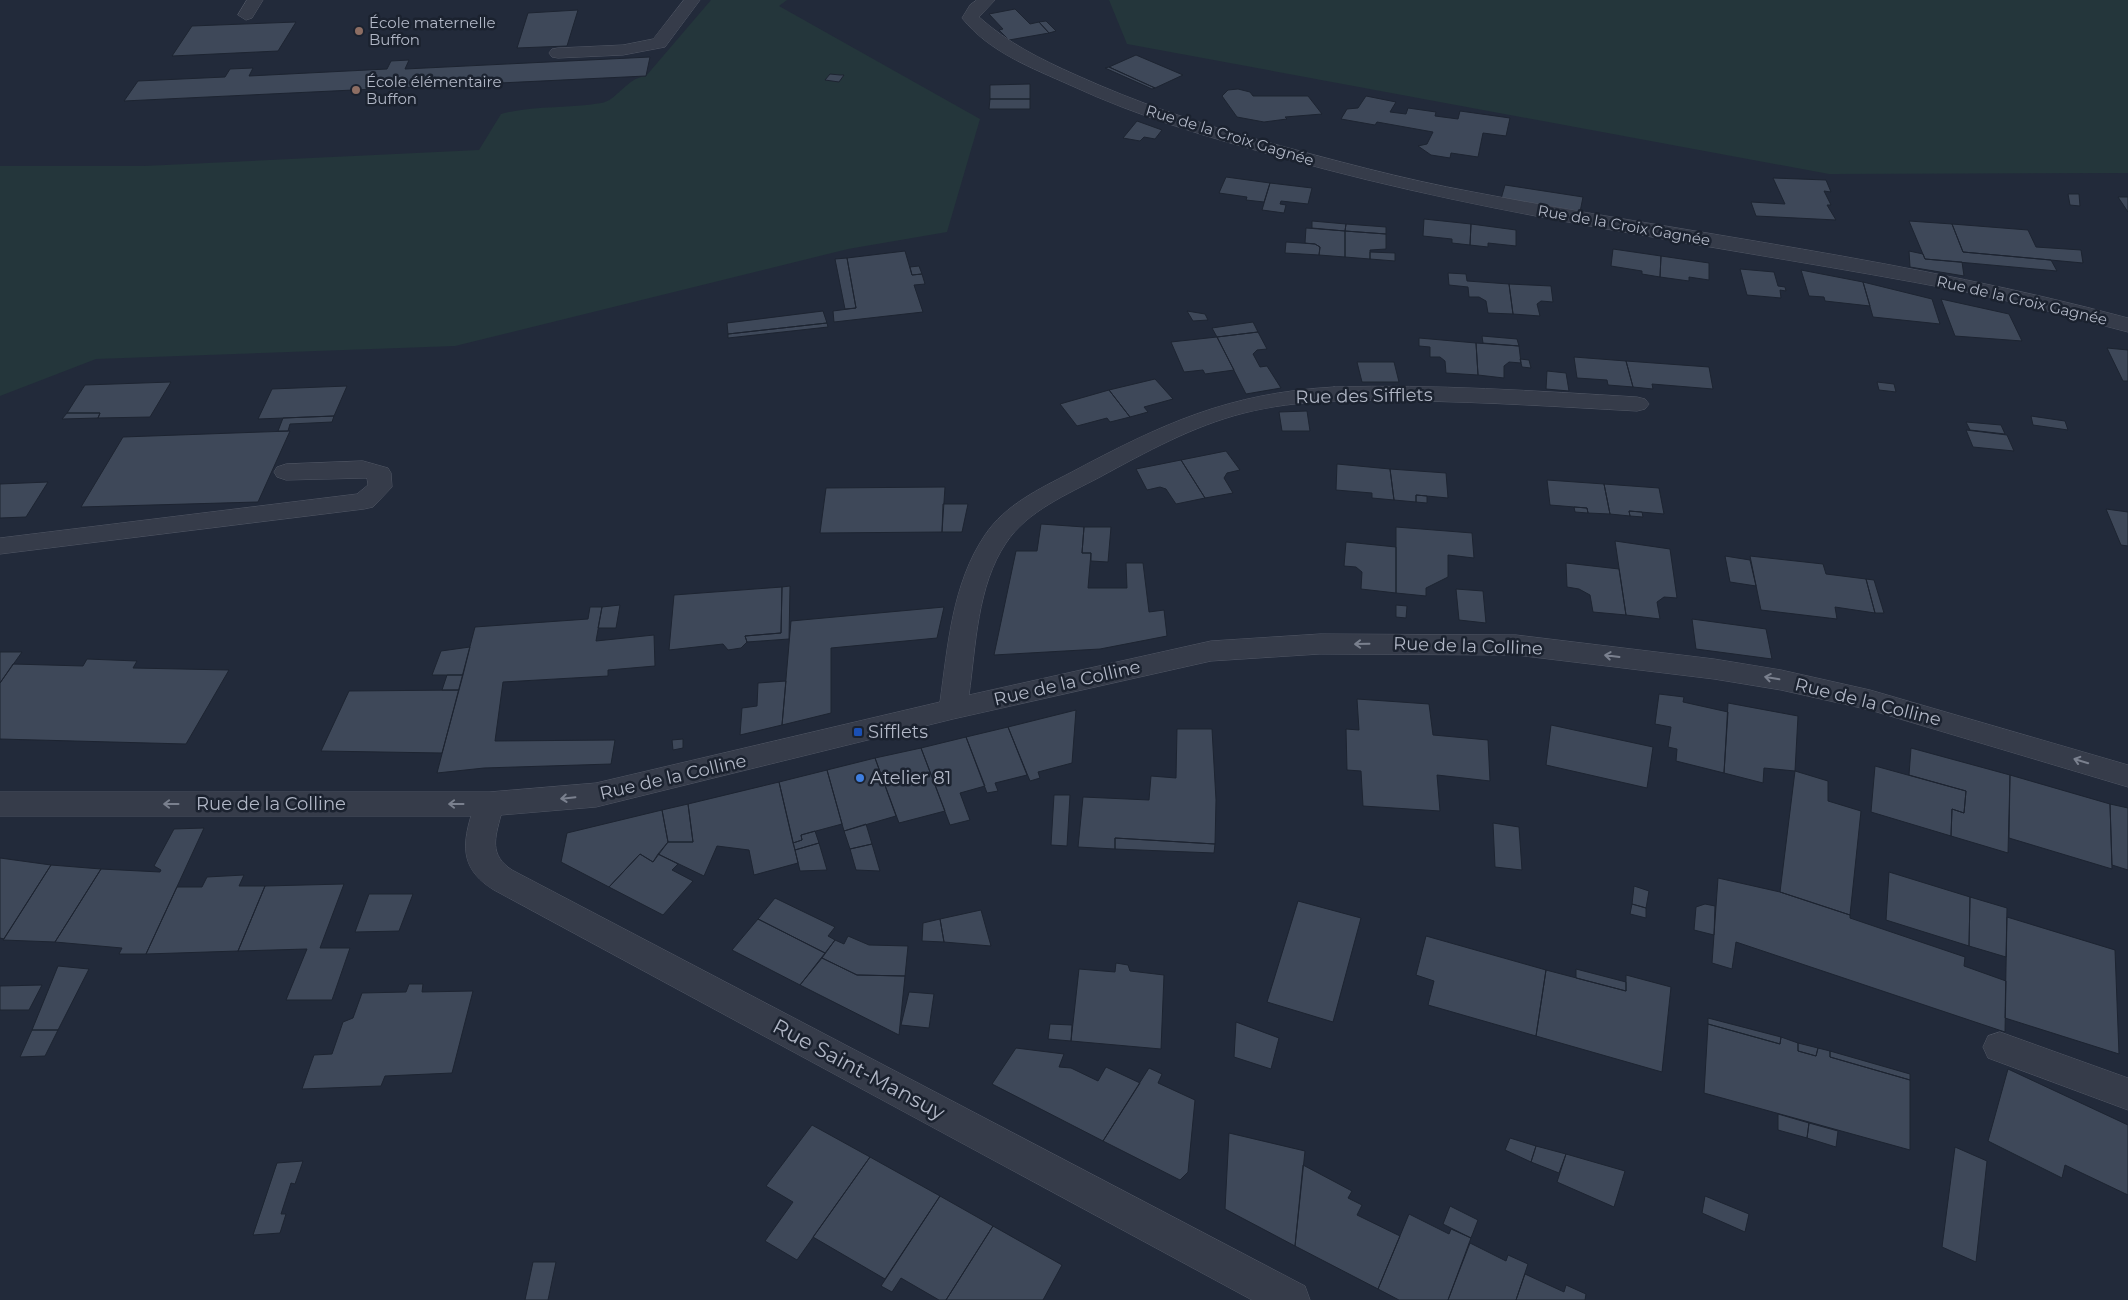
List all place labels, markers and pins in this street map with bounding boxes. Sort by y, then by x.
place label: École maternelle Buffon [369,13,496,49]
marker: École maternelle Buffon [353,25,365,37]
place label: École élémentaire Buffon [366,72,502,108]
marker: École élémentaire Buffon [350,84,362,96]
place label: Sifflets [868,721,928,743]
marker: Sifflets [852,726,864,738]
place label: Atelier 81 [870,767,951,789]
marker: Atelier 81 [854,772,866,784]

